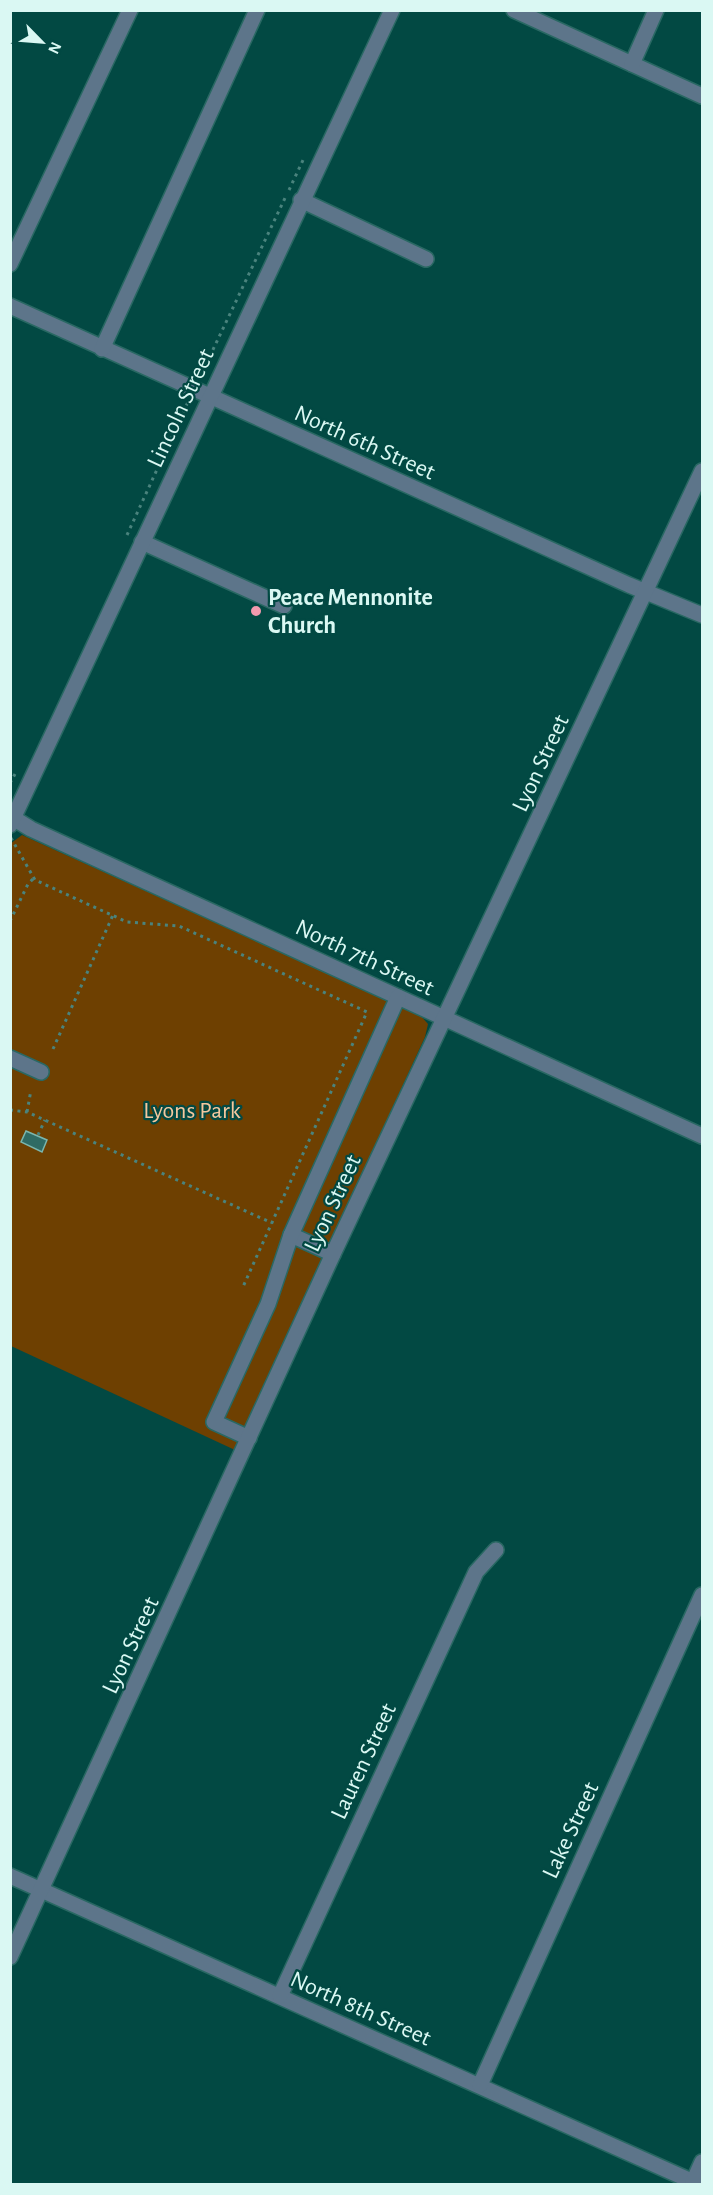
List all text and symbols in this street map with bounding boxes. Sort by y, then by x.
north arrow [12,12,72,72]
text: N [45,39,64,56]
street label: Lincoln Street [143,345,219,471]
street label: North 6th Street [291,401,439,485]
place label: Peace Mennonite Church [268,586,433,638]
marker: Peace Mennonite Church [249,604,263,618]
street label: Lyon Street [508,711,574,815]
street label: North 7th Street [292,915,438,1001]
park label: Lyons Park [143,1099,241,1123]
street label: Lyon Street [300,1151,366,1255]
street label: Lyon Street [98,1593,164,1697]
street label: Lauren Street [327,1700,401,1823]
street label: Lake Street [538,1778,604,1882]
street label: North 8th Street [287,1967,435,2051]

